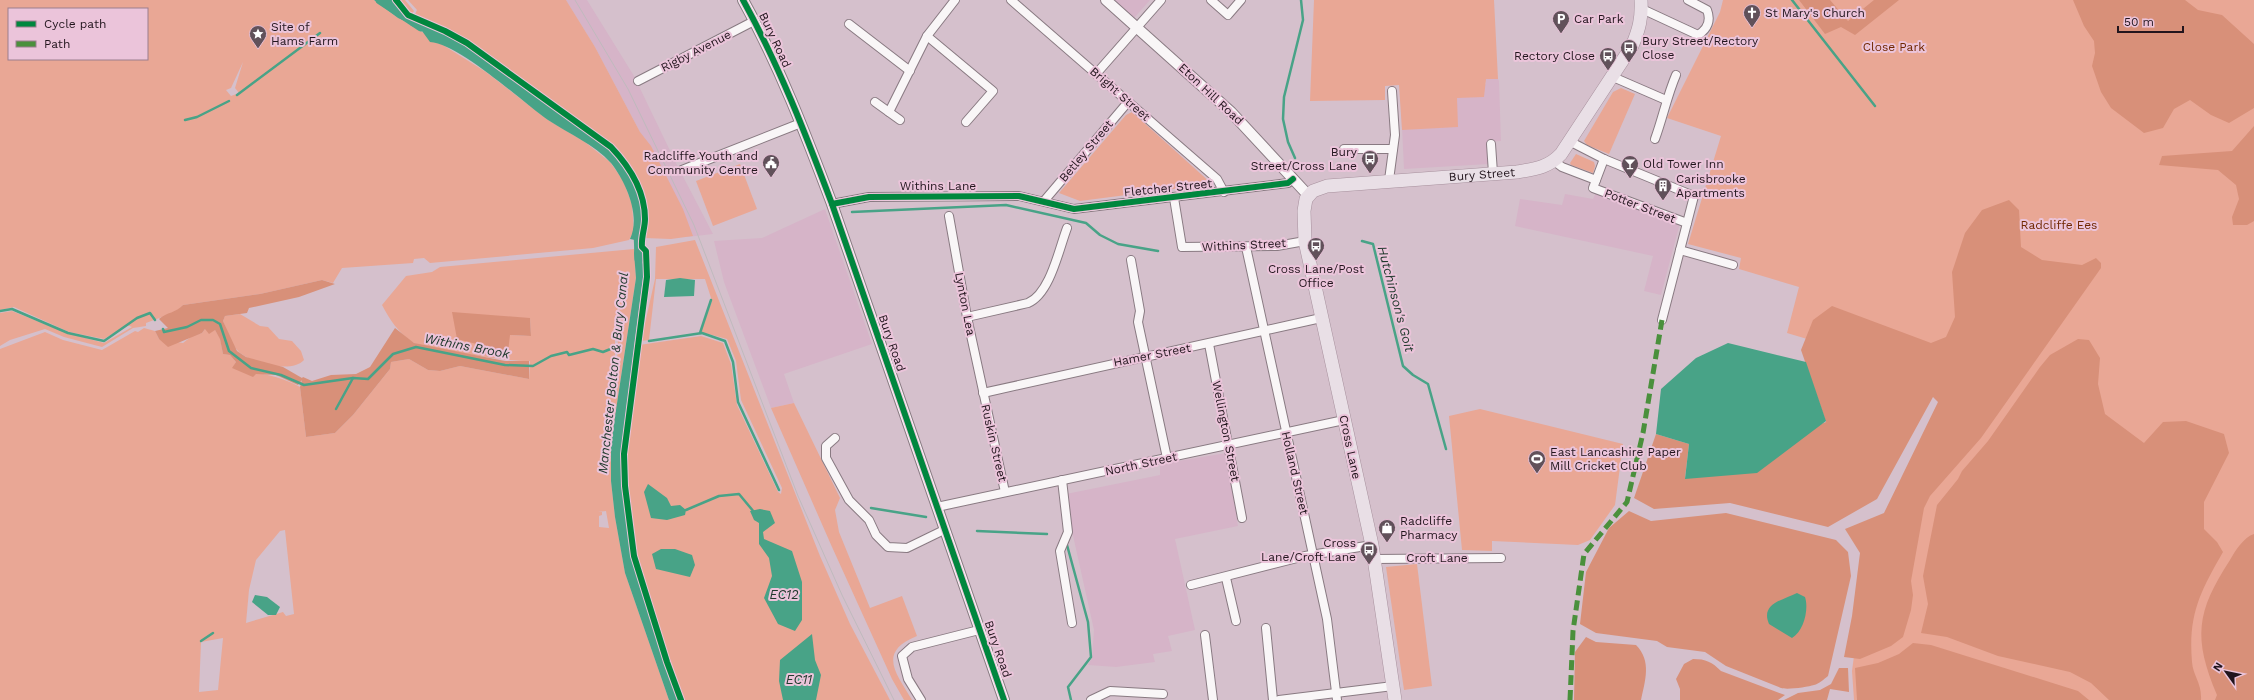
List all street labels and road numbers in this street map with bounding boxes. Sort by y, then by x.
street label: Bury Road [756,10,794,70]
street label: Rigby Avenue [659,27,733,75]
street label: Eton Hill Road [1176,60,1246,128]
street label: Bright Street [1087,64,1153,124]
street label: Betley Street [1056,117,1116,185]
street label: Bury Street [1448,165,1515,184]
street label: Fletcher Street [1123,176,1213,200]
street label: Withins Lane [900,179,976,193]
street label: Potter Street [1602,186,1678,226]
street label: Withins Street [1202,236,1286,254]
street label: Lynton Lea [952,271,978,337]
street label: Bury Road [876,313,908,373]
street label: Hamer Street [1112,341,1192,369]
street label: Wellington Street [1209,379,1243,483]
street label: Ruskin Street [978,403,1010,483]
street label: Cross Lane [1336,414,1364,480]
street label: Holland Street [1279,430,1311,516]
street label: North Street [1104,450,1178,478]
street label: Croft Lane [1406,551,1468,565]
street label: Bury Road [982,619,1014,679]

